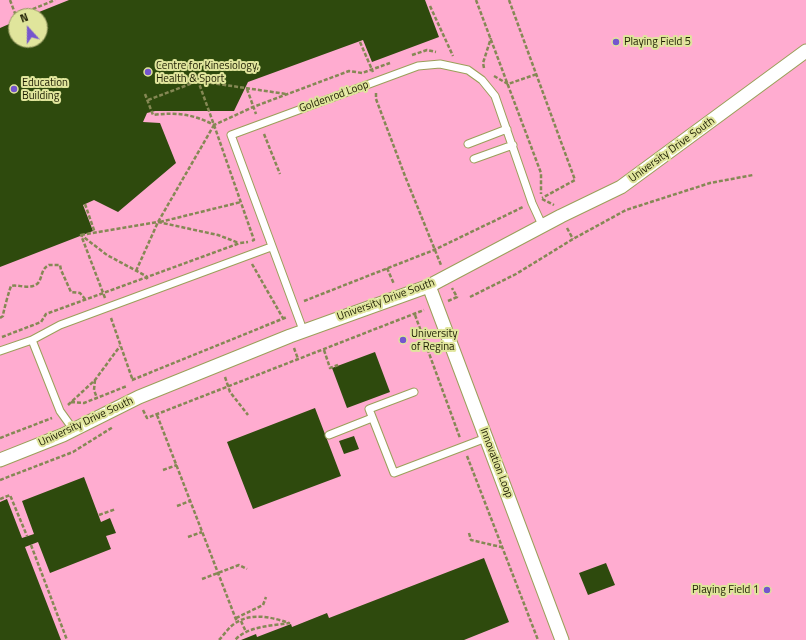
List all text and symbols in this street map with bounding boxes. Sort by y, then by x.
north arrow [8,8,48,48]
text: N [18,9,30,27]
place label: Playing Field 5 [624,35,691,49]
marker: Playing Field 5 [611,37,621,47]
place label: Centre for Kinesiology, Health & Sport [156,59,259,85]
marker: Centre for Kinesiology, Health & Sport [143,67,153,77]
place label: Education Building [22,76,68,102]
street label: Goldenrod Loop [298,78,370,116]
marker: Education Building [9,84,19,94]
street label: University Drive South [626,114,718,186]
street label: University Drive South [335,276,437,324]
place label: University of Regina [411,327,458,353]
marker: University of Regina [398,335,408,345]
street label: University Drive South [37,394,135,450]
street label: Innovation Loop [477,426,515,500]
place label: Playing Field 1 [692,583,759,597]
marker: Playing Field 1 [762,585,772,595]

